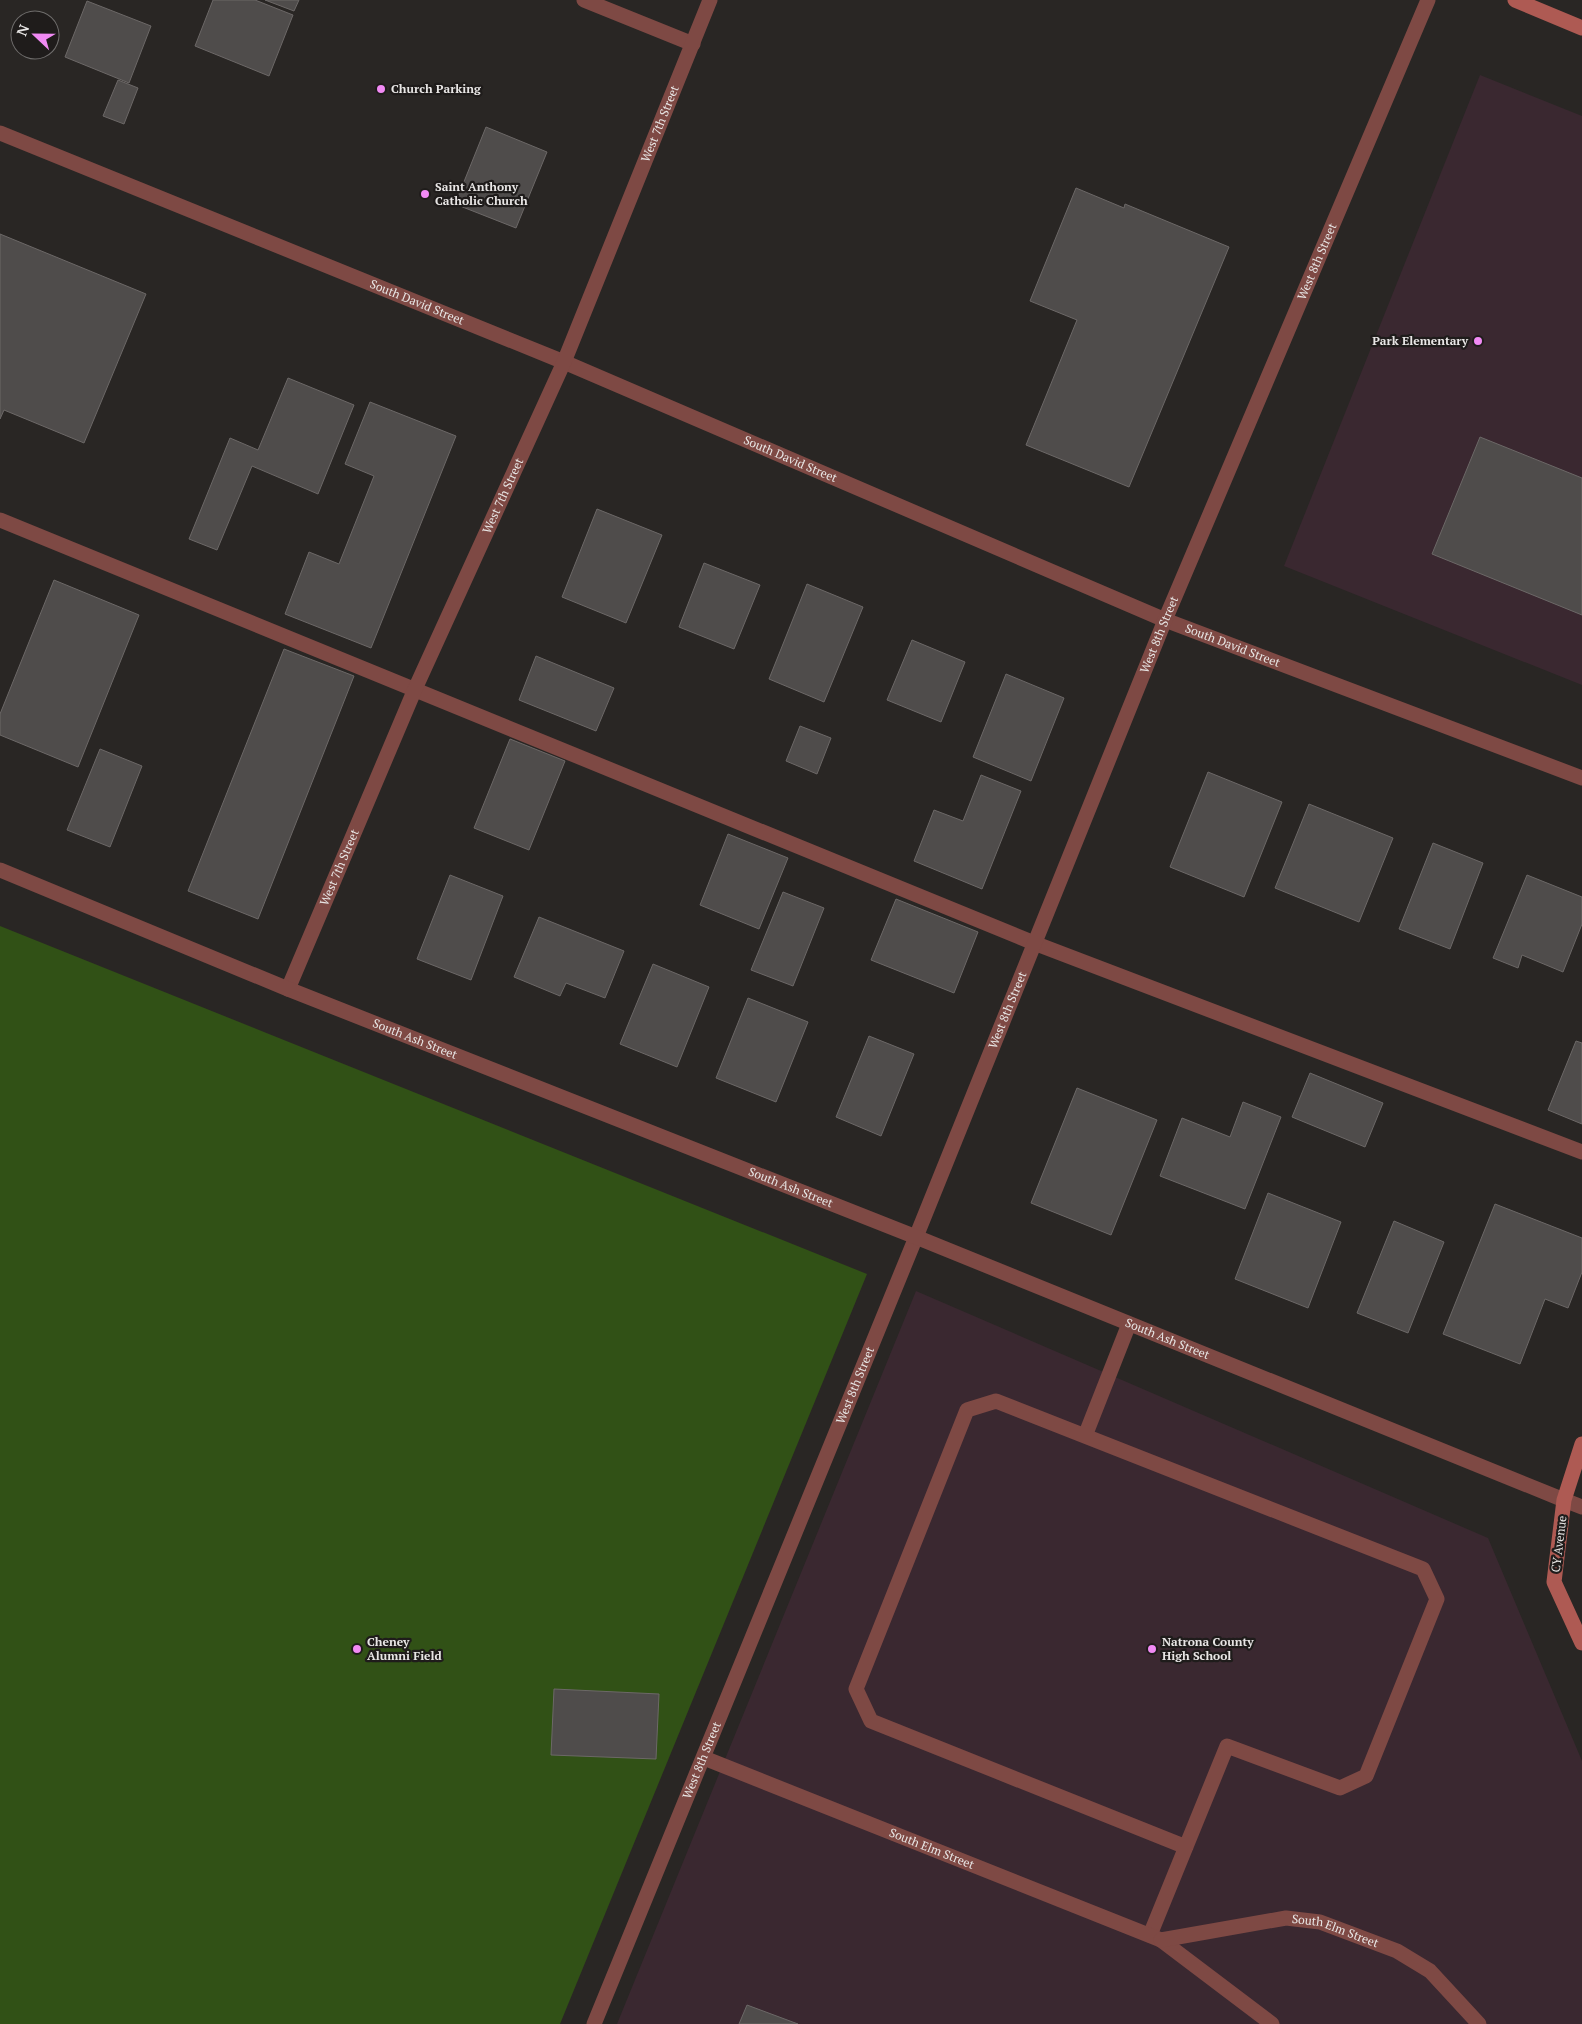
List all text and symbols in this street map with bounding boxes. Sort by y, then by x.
north arrow [10,10,60,60]
text: N [12,21,33,38]
place label: Church Parking [391,81,481,96]
marker: Church Parking [375,83,387,95]
street label: West 7th Street [637,83,682,164]
place label: Saint Anthony Catholic Church [435,179,528,208]
marker: Saint Anthony Catholic Church [419,188,431,200]
street label: West 8th Street [1294,220,1340,302]
street label: South David Street [368,276,467,328]
place label: Park Elementary [1372,333,1469,348]
marker: Park Elementary [1472,335,1484,347]
street label: South David Street [741,432,840,486]
street label: West 7th Street [479,455,526,536]
street label: West 8th Street [1136,593,1182,675]
street label: South David Street [1183,620,1283,670]
street label: West 7th Street [316,826,362,908]
street label: West 8th Street [985,969,1030,1051]
street label: South Ash Street [371,1015,460,1062]
street label: South Ash Street [746,1164,836,1211]
street label: South Ash Street [1123,1315,1212,1363]
street label: West 8th Street [832,1344,877,1426]
street label: CY Avenue [1548,1515,1569,1573]
place label: Cheney Alumni Field [367,1634,443,1663]
place label: Natrona County High School [1162,1634,1254,1663]
marker: Cheney Alumni Field [351,1643,363,1655]
marker: Natrona County High School [1146,1643,1158,1655]
street label: West 8th Street [679,1719,724,1801]
street label: South Elm Street [887,1825,977,1872]
street label: South Elm Street [1291,1911,1381,1951]

